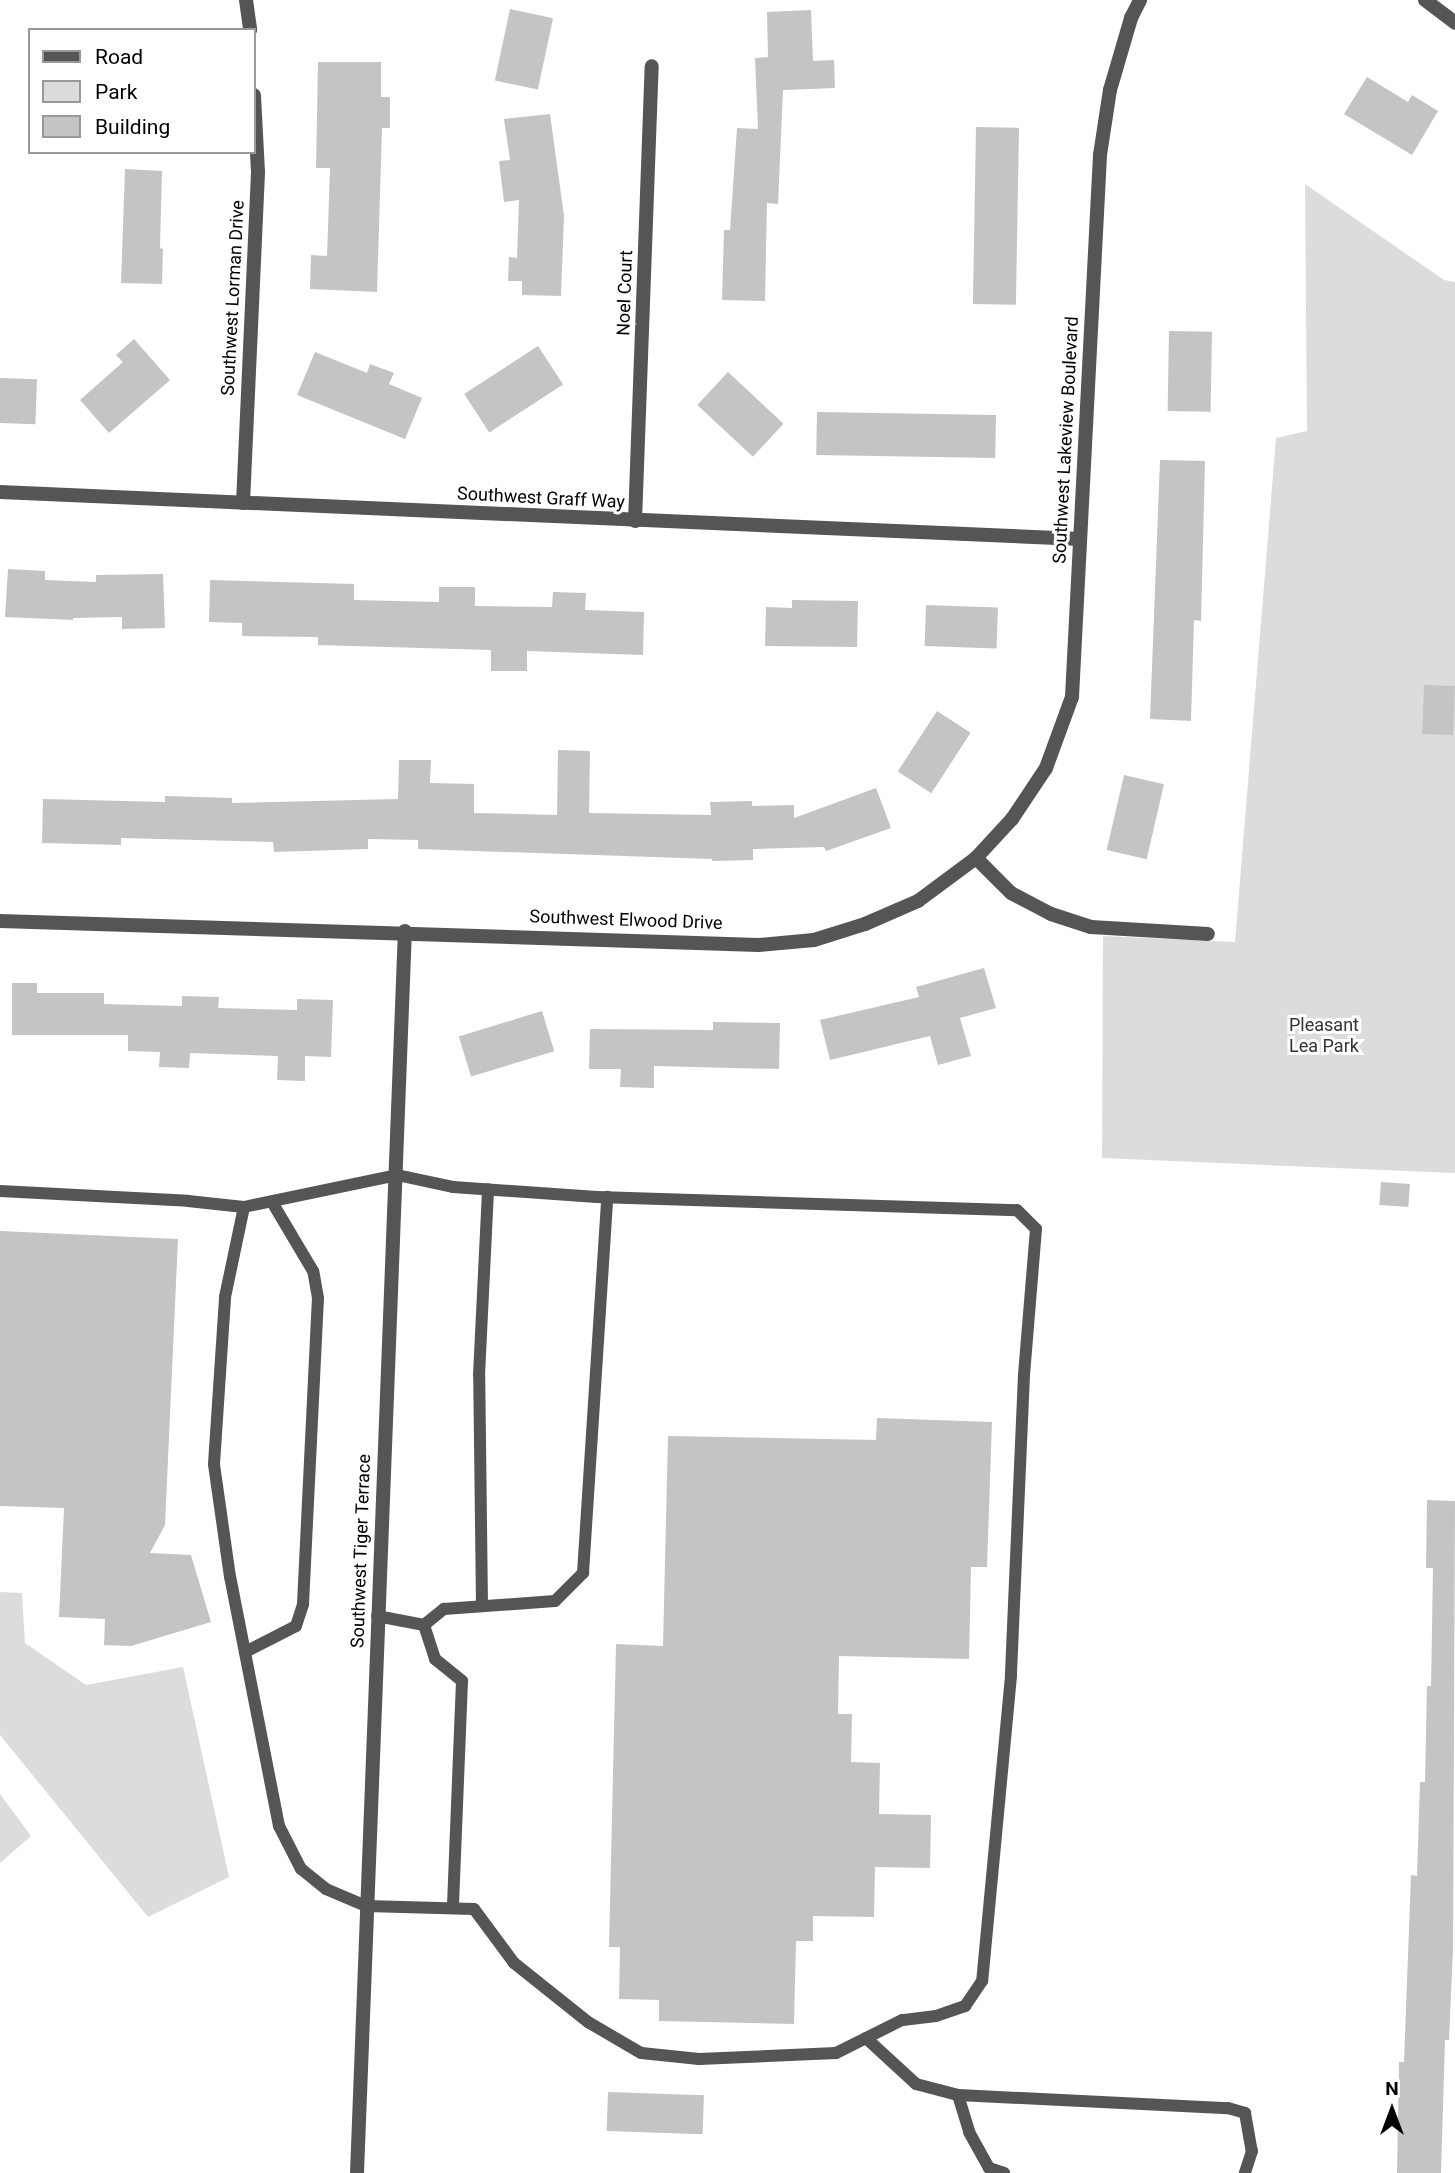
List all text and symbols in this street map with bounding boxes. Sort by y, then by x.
legend [28,28,256,154]
text: Road [95,45,143,69]
text: Park [95,80,137,104]
text: Building [95,115,170,139]
street label: Southwest Lorman Drive [217,200,249,396]
street label: Noel Court [613,250,637,336]
street label: Southwest Lakeview Boulevard [1049,316,1083,564]
street label: Southwest Graff Way [457,483,625,513]
street label: Southwest Elwood Drive [529,906,723,934]
park label: Pleasant Lea Park [1289,1015,1359,1058]
street label: Southwest Tiger Terrace [347,1453,375,1649]
north arrow [1357,2075,1427,2145]
text: N [1385,2077,1399,2100]

